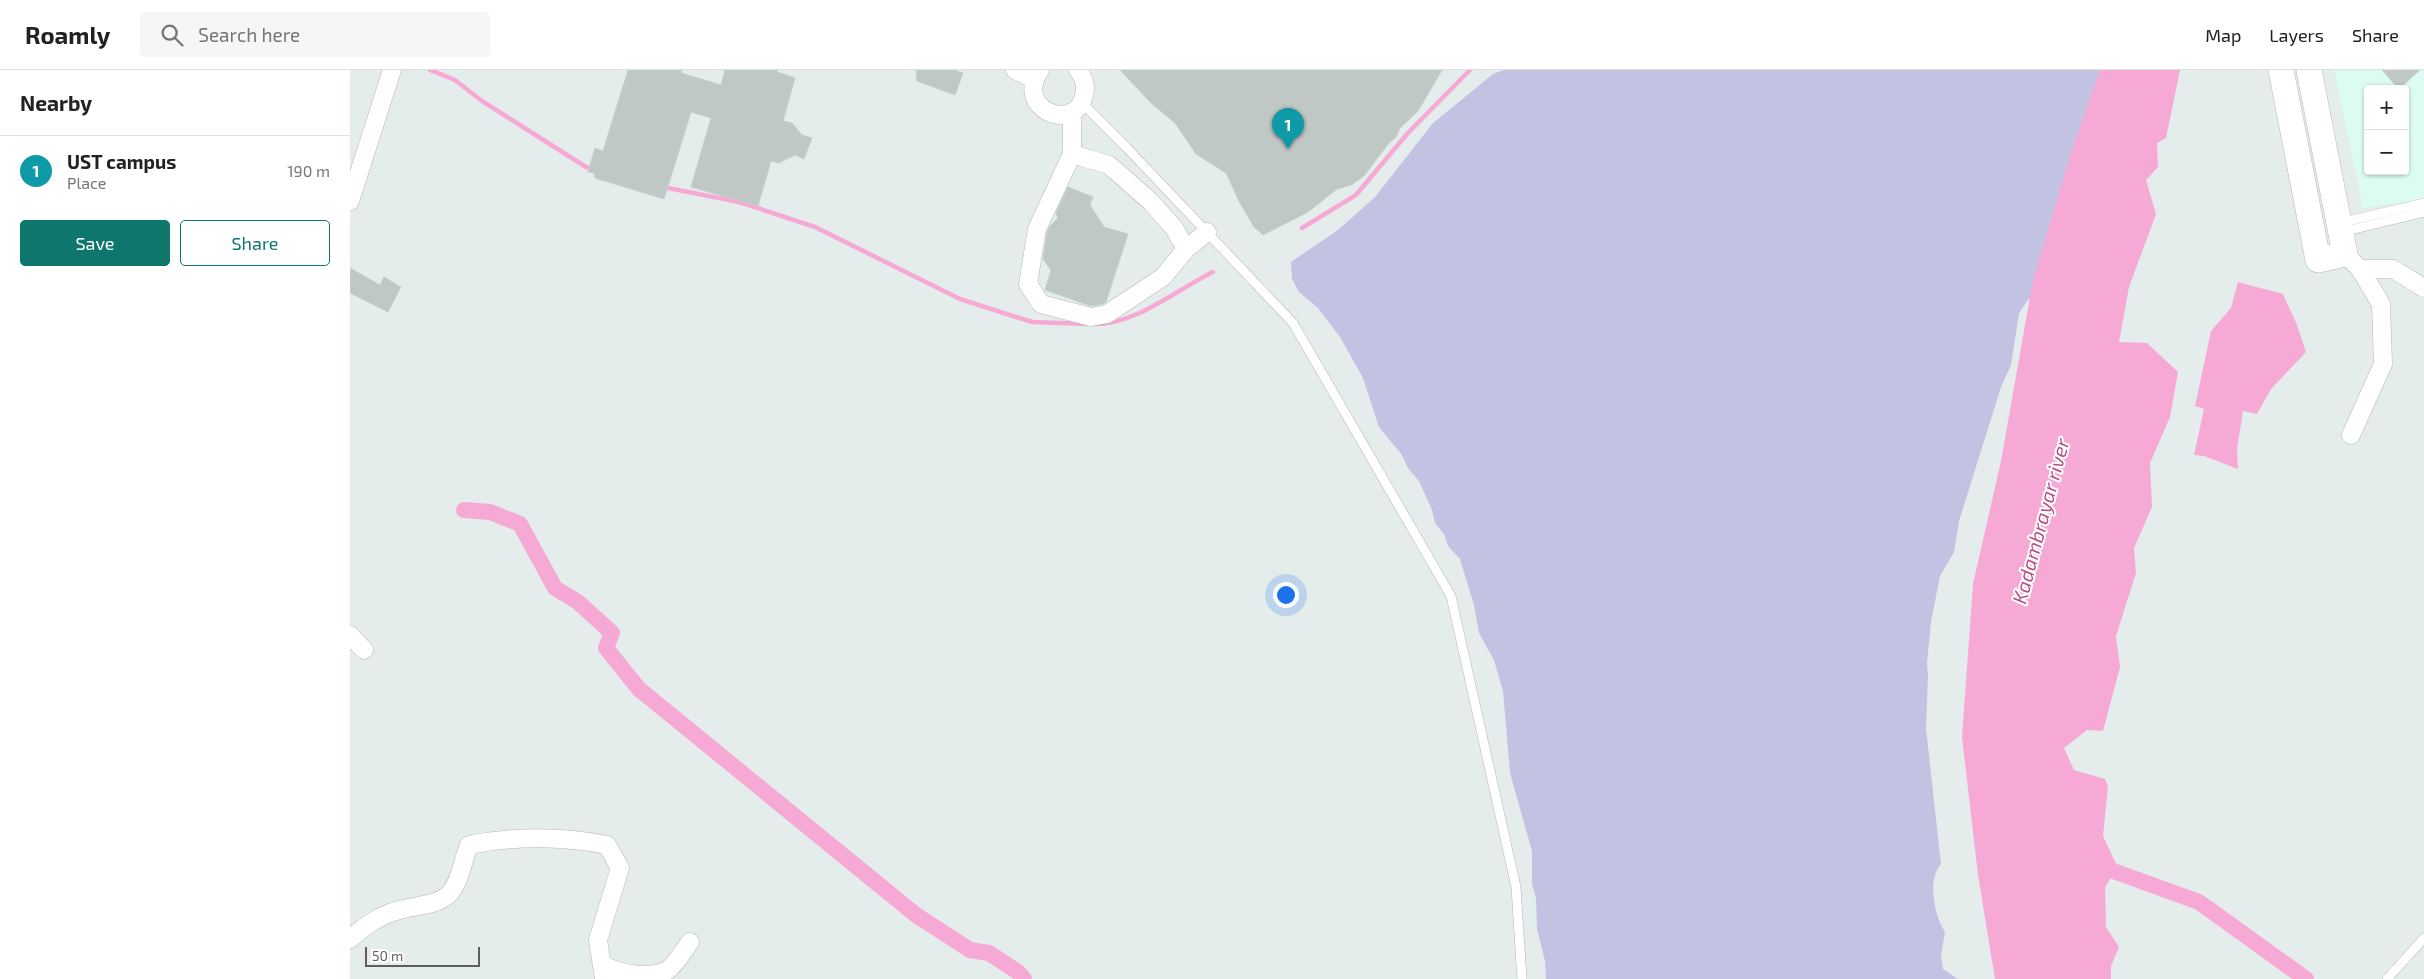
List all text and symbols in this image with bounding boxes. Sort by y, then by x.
search box [140,12,490,57]
text: Roamly [25,20,110,49]
icon: search [158,21,186,49]
text: Search here [198,23,300,46]
text: Map [2205,24,2241,46]
text: Layers [2269,24,2324,46]
text: Share [2352,24,2399,46]
map controls [2364,85,2409,175]
button: + [2364,85,2409,130]
text: Nearby [20,90,92,115]
pin: 1 [1272,108,1304,149]
button: − [2364,130,2409,175]
text: UST campus [67,150,176,173]
text: 1 [33,161,39,180]
text: 190 m [287,161,330,180]
text: Place [67,173,106,192]
button: Save [20,220,170,266]
button: Share [180,220,330,266]
water label: Kadambrayar river [2006,434,2075,606]
your location [1273,582,1299,608]
scale bar [365,944,480,967]
text: 50 m [372,947,403,964]

